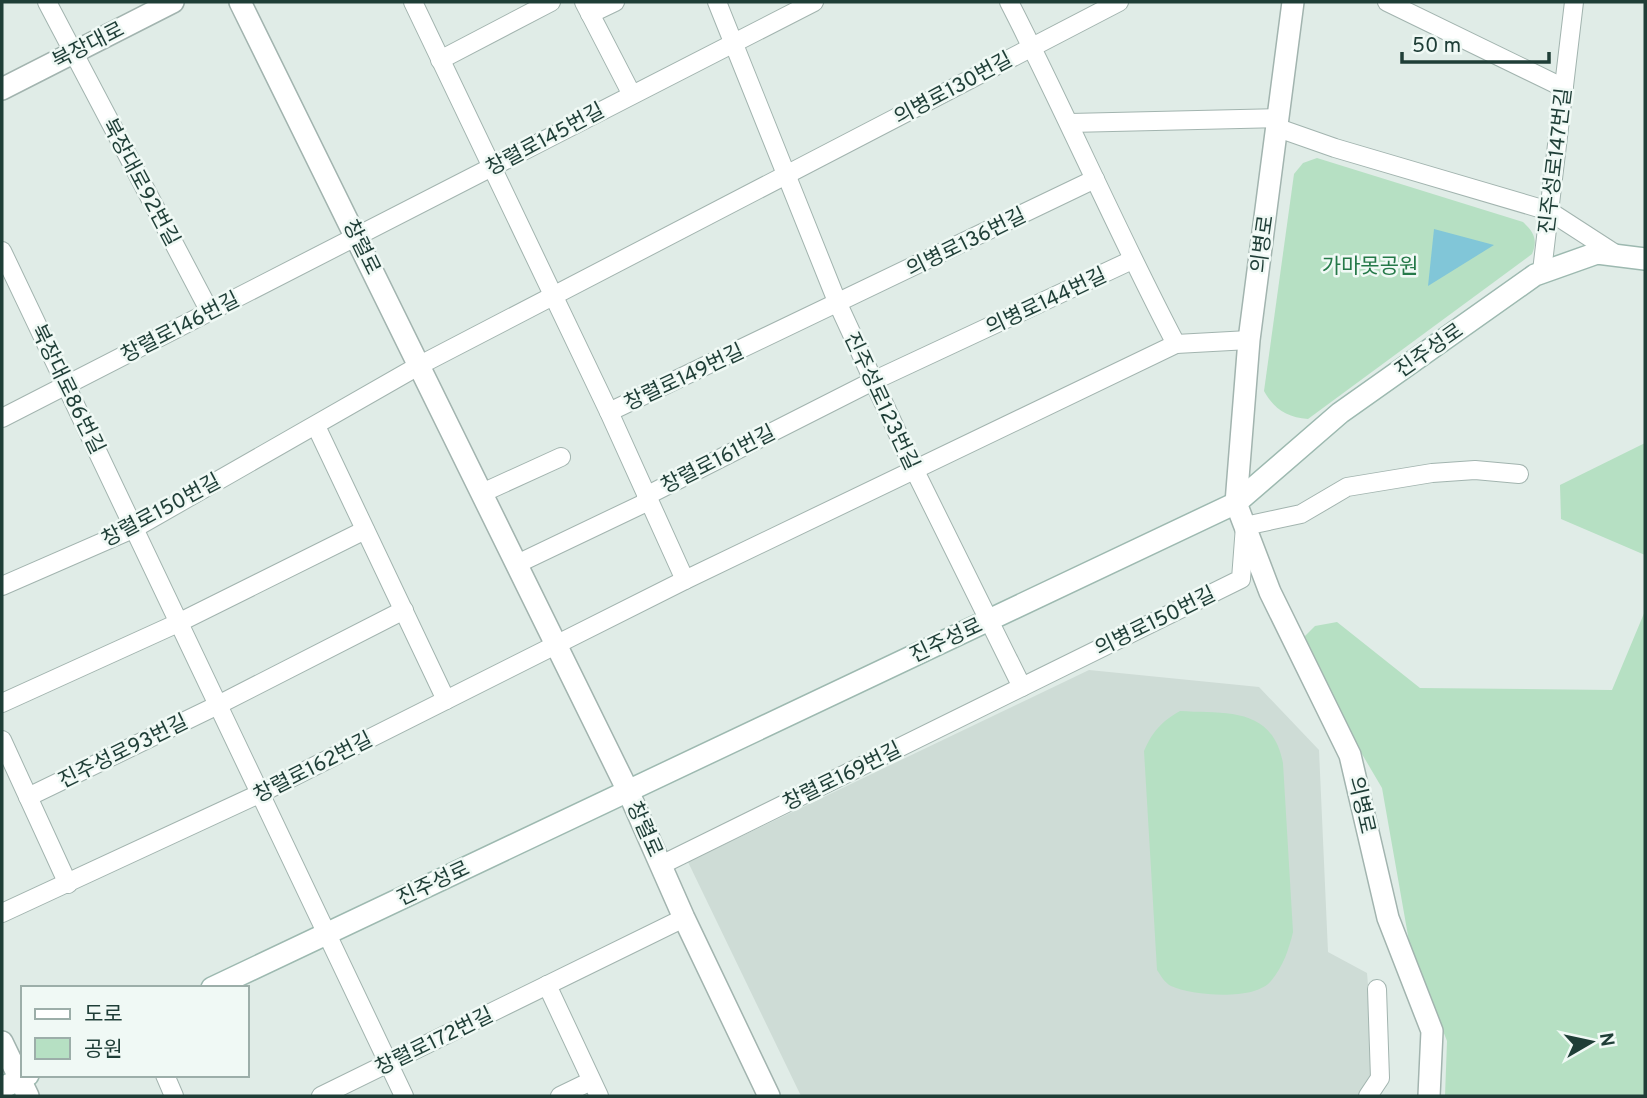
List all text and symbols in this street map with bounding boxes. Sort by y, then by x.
street label: 북장대로 [48,17,129,76]
scale bar [1402,21,1549,65]
text: 50 m [1412,33,1461,60]
street label: 의병로130번길 [890,47,1018,132]
street label: 진주성로147번길 [1534,87,1579,236]
street label: 창렬로145번길 [482,98,609,183]
street label: 북장대로92번길 [95,114,185,251]
street label: 의병로136번길 [902,203,1031,284]
street label: 의병로 [1246,214,1281,275]
street label: 창렬로 [336,216,385,280]
park label: 가마못공원 [1322,254,1418,281]
street label: 의병로144번길 [982,263,1111,342]
street label: 창렬로146번길 [117,287,245,370]
street label: 진주성로 [1390,318,1469,384]
street label: 북장대로86번길 [24,320,110,459]
street label: 진주성로123번길 [837,328,924,475]
street label: 창렬로149번길 [620,339,749,418]
street label: 창렬로161번길 [657,420,780,501]
street label: 창렬로150번길 [98,469,226,554]
street label: 의병로150번길 [1091,582,1220,663]
street label: 진주성로 [906,613,987,670]
street label: 진주성로93번길 [54,709,193,795]
street label: 창렬로162번길 [250,727,378,810]
street label: 창렬로169번길 [779,737,906,818]
street label: 의병로 [1341,774,1380,837]
street label: 창렬로 [620,798,668,862]
street label: 진주성로 [393,856,474,913]
legend [21,986,248,1077]
text: 도로 [84,1002,123,1029]
street label: 창렬로172번길 [371,1002,498,1083]
north arrow [1556,1007,1626,1077]
text: N [1593,1031,1619,1048]
text: 공원 [84,1037,123,1064]

